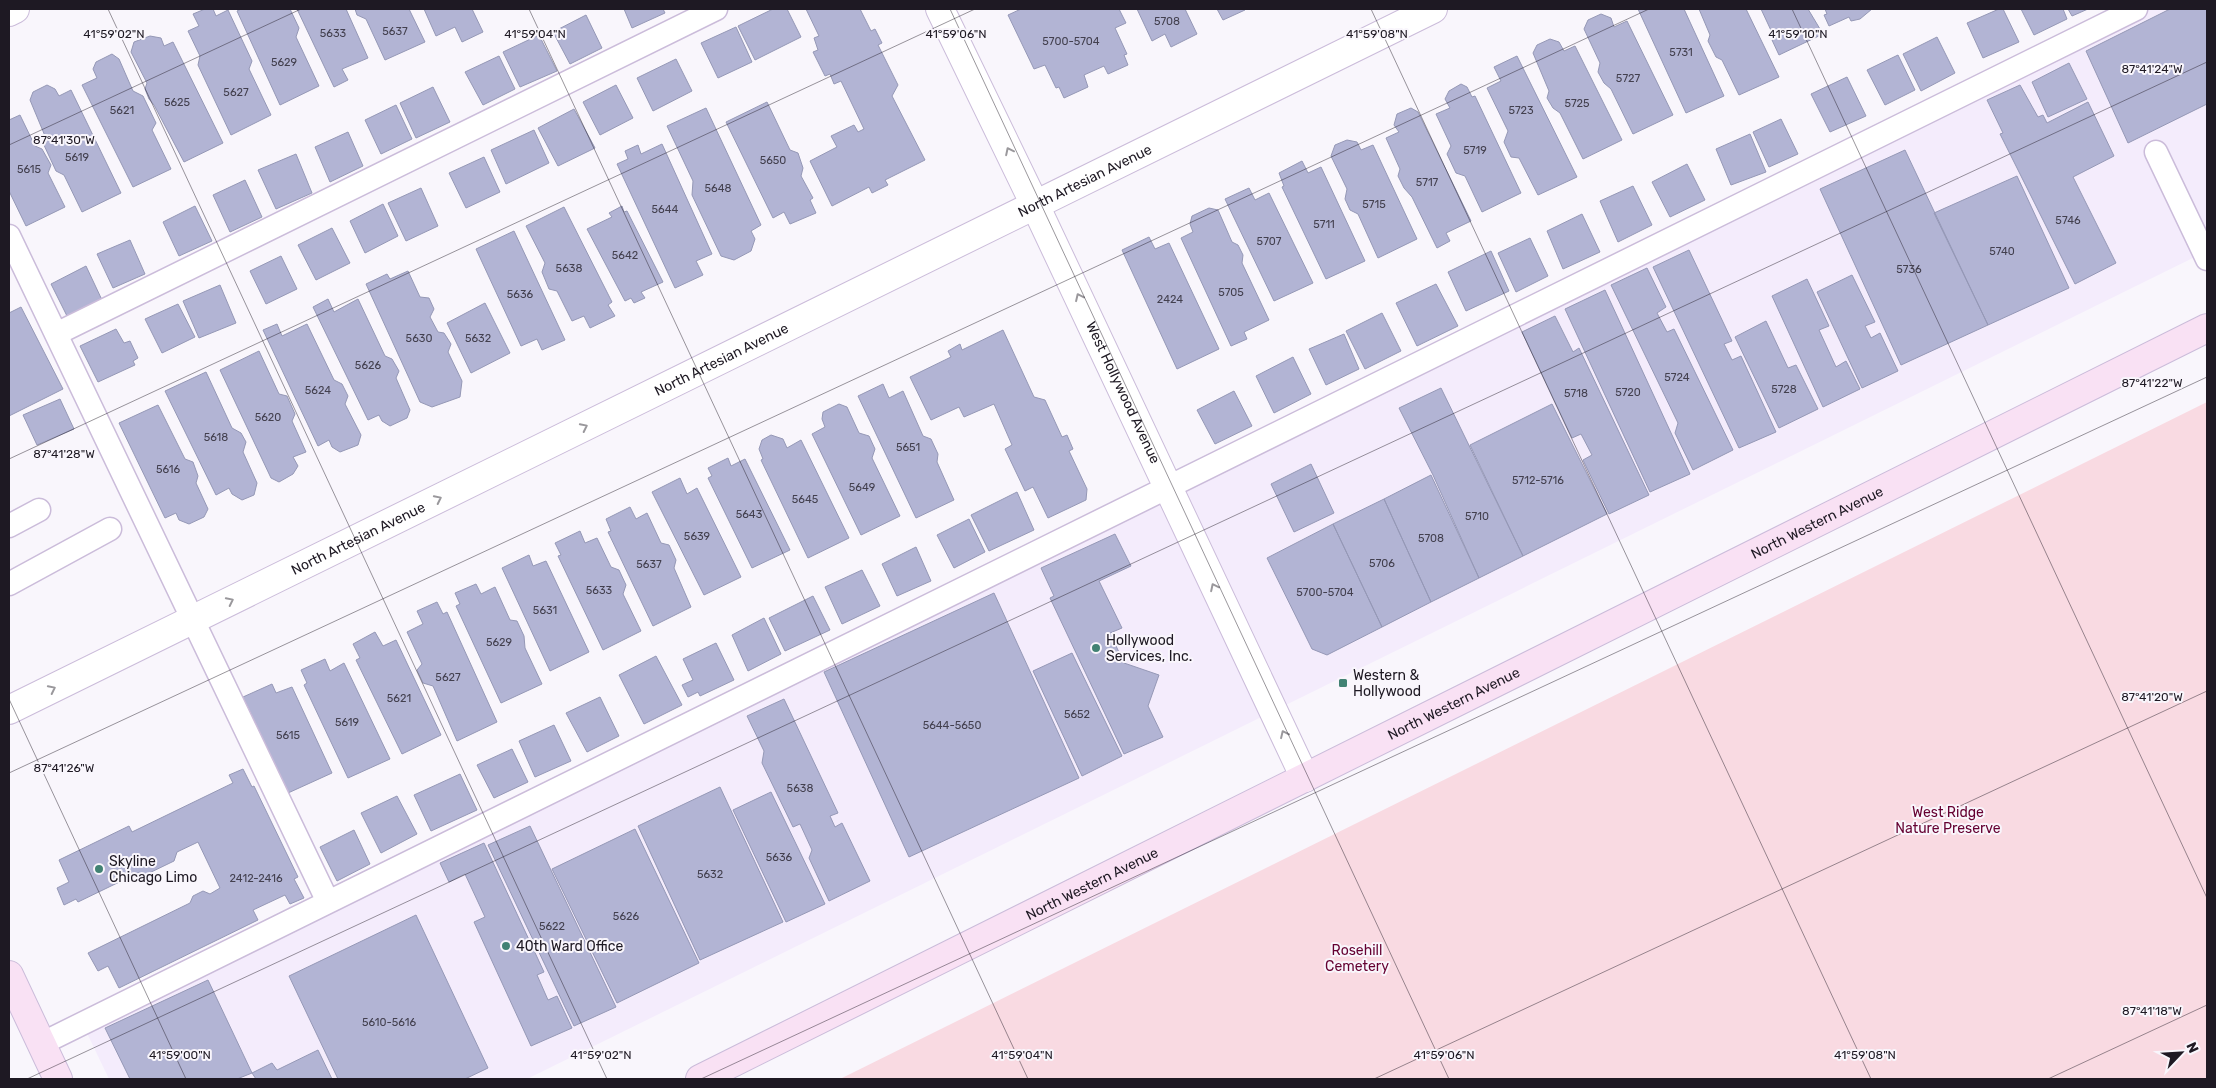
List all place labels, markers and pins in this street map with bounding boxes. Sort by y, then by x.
place label: Hollywood Services, Inc. [1106,632,1192,665]
marker: Hollywood Services, Inc. [1090,642,1102,654]
place label: Western & Hollywood [1353,667,1421,700]
marker: Western & Hollywood [1337,677,1349,689]
place label: Skyline Chicago Limo [109,853,197,886]
marker: Skyline Chicago Limo [93,863,105,875]
place label: 40th Ward Office [516,938,624,955]
marker: 40th Ward Office [500,940,512,952]

